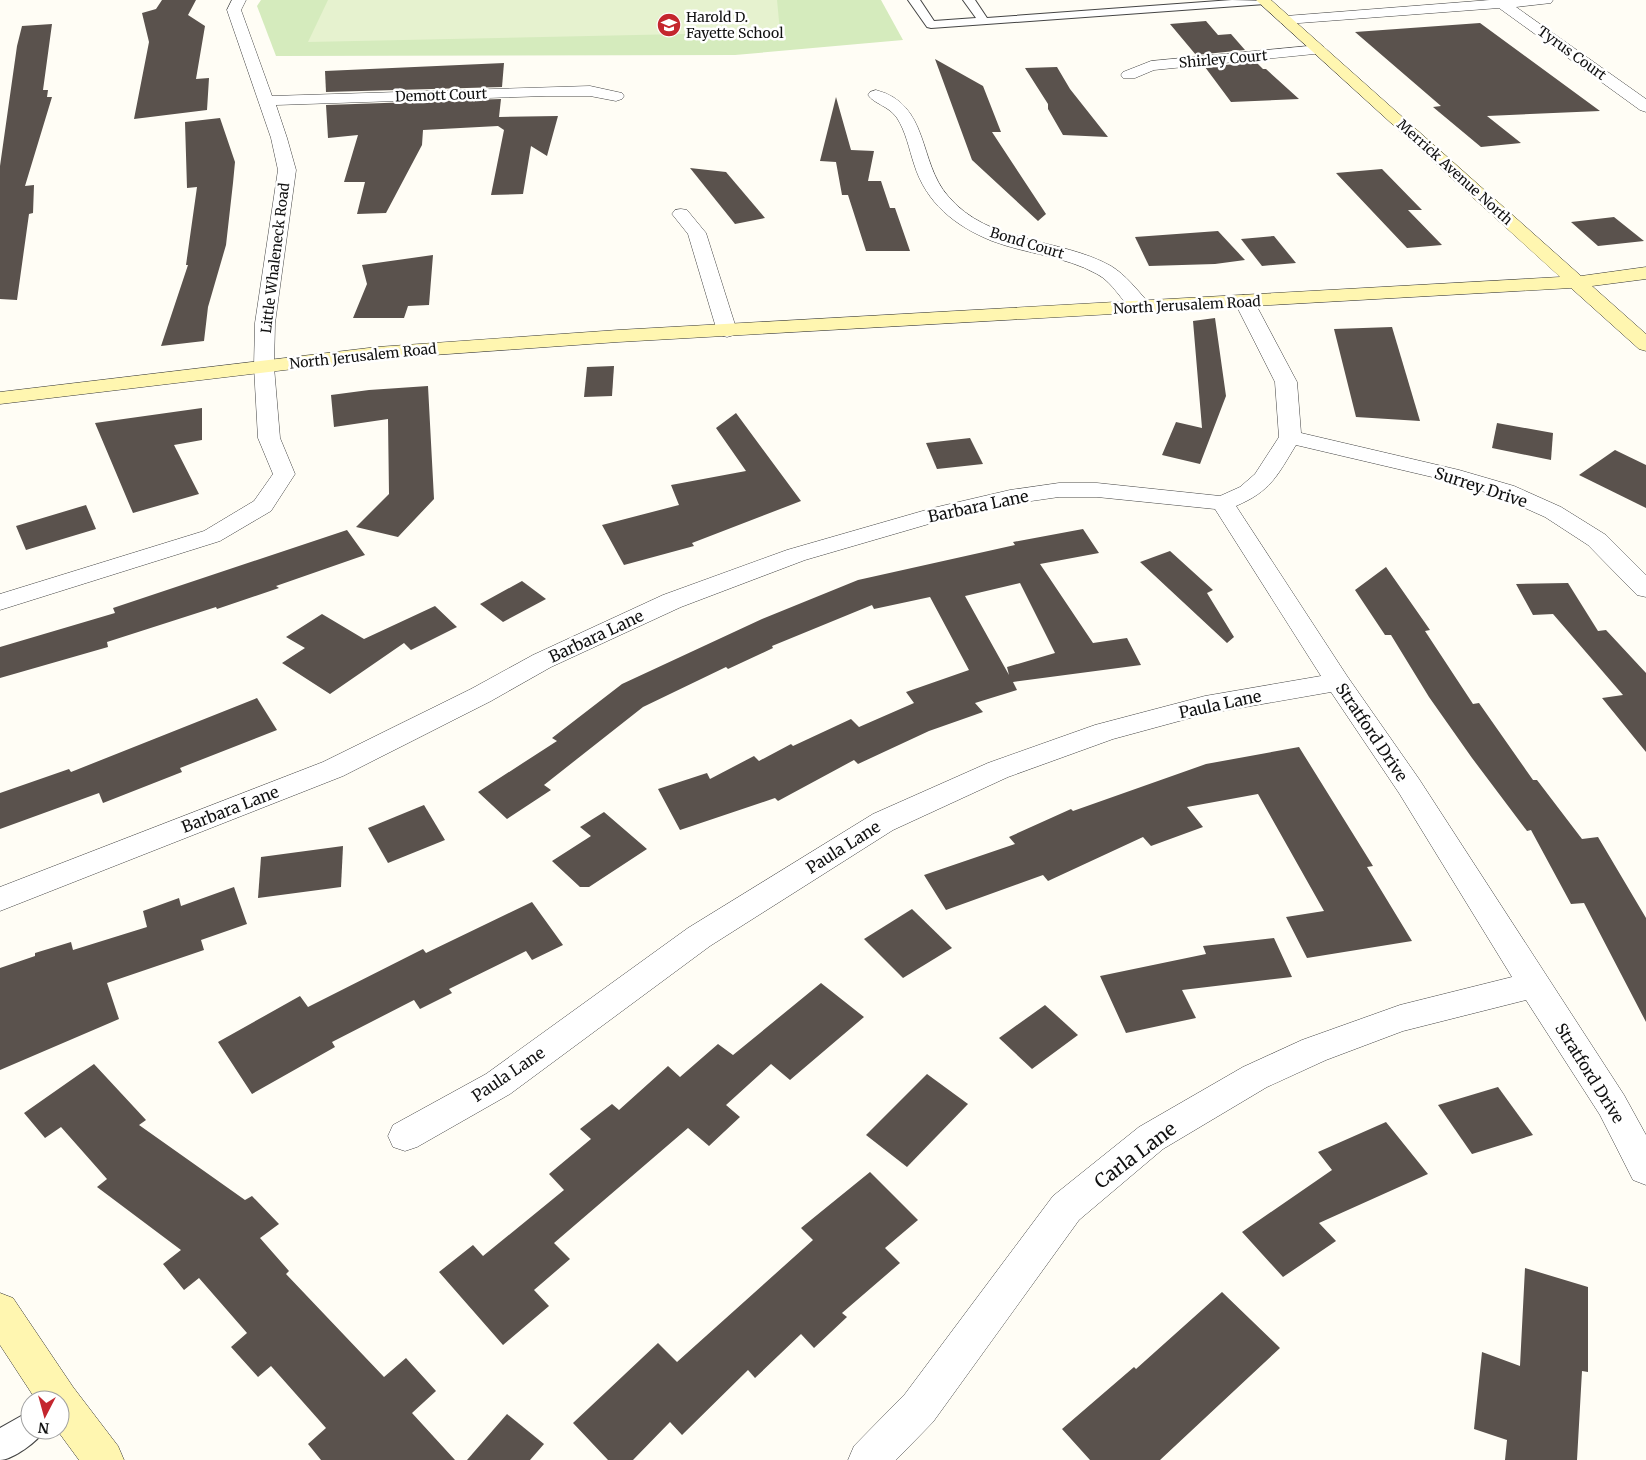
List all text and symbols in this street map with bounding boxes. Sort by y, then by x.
place label: Harold D. Fayette School [686,8,784,42]
school or university icon: Harold D. Fayette School [656,12,682,38]
street label: Tyrus Court [1534,22,1610,84]
street label: Shirley Court [1178,46,1268,72]
street label: Demott Court [395,84,488,106]
street label: Merrick Avenue North [1393,115,1517,229]
street label: Little Whaleneck Road [257,181,293,334]
street label: Bond Court [988,223,1067,263]
street label: North Jerusalem Road [1113,292,1262,318]
street label: North Jerusalem Road [289,339,438,373]
street label: Surrey Drive [1432,463,1530,511]
street label: Barbara Lane [926,486,1030,526]
street label: Barbara Lane [545,605,647,667]
street label: Stratford Drive [1332,679,1412,785]
street label: Paula Lane [1177,686,1263,722]
street label: Barbara Lane [179,781,281,837]
street label: Paula Lane [802,816,884,878]
street label: Stratford Drive [1551,1019,1629,1127]
street label: Paula Lane [468,1042,548,1106]
street label: Carla Lane [1089,1116,1181,1194]
north arrow [20,1390,70,1440]
text: N [37,1418,50,1437]

